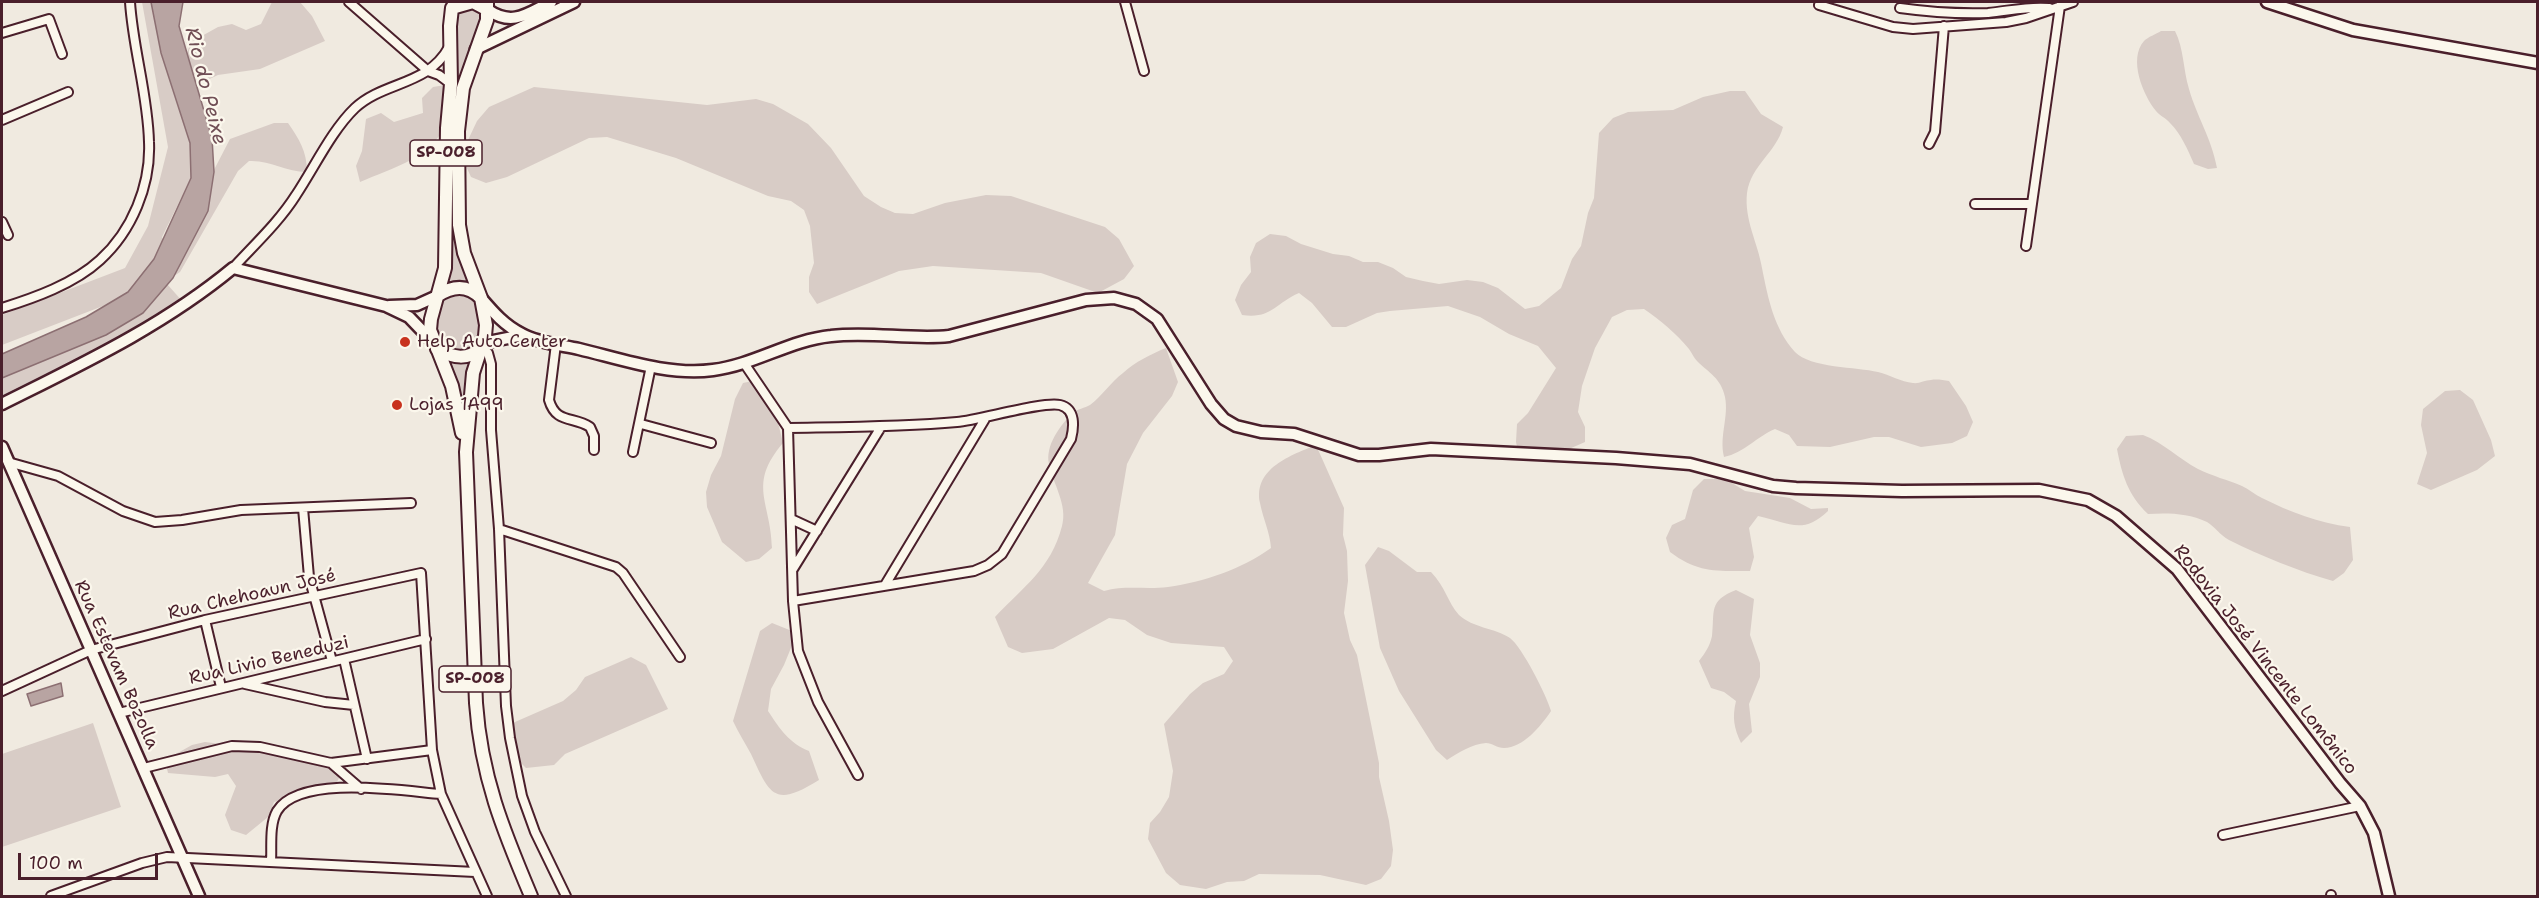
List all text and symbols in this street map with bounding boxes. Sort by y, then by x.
water label: Rio do Peixe [179,25,231,147]
road number: SP-008 [410,140,482,166]
place label: Help Auto Center [417,331,567,353]
marker: Help Auto Center [398,335,412,349]
place label: Lojas 1A99 [409,394,504,416]
marker: Lojas 1A99 [390,398,404,412]
street label: Rodovia José Vincente Lomônico [2169,541,2361,779]
street label: Rua Chehoaun José [166,565,338,625]
street label: Rua Estevam Bozolla [69,577,163,753]
street label: Rua Livio Beneduzi [187,632,351,690]
road number: SP-008 [439,666,511,692]
scale bar [21,841,160,879]
text: 100 m [29,851,83,875]

